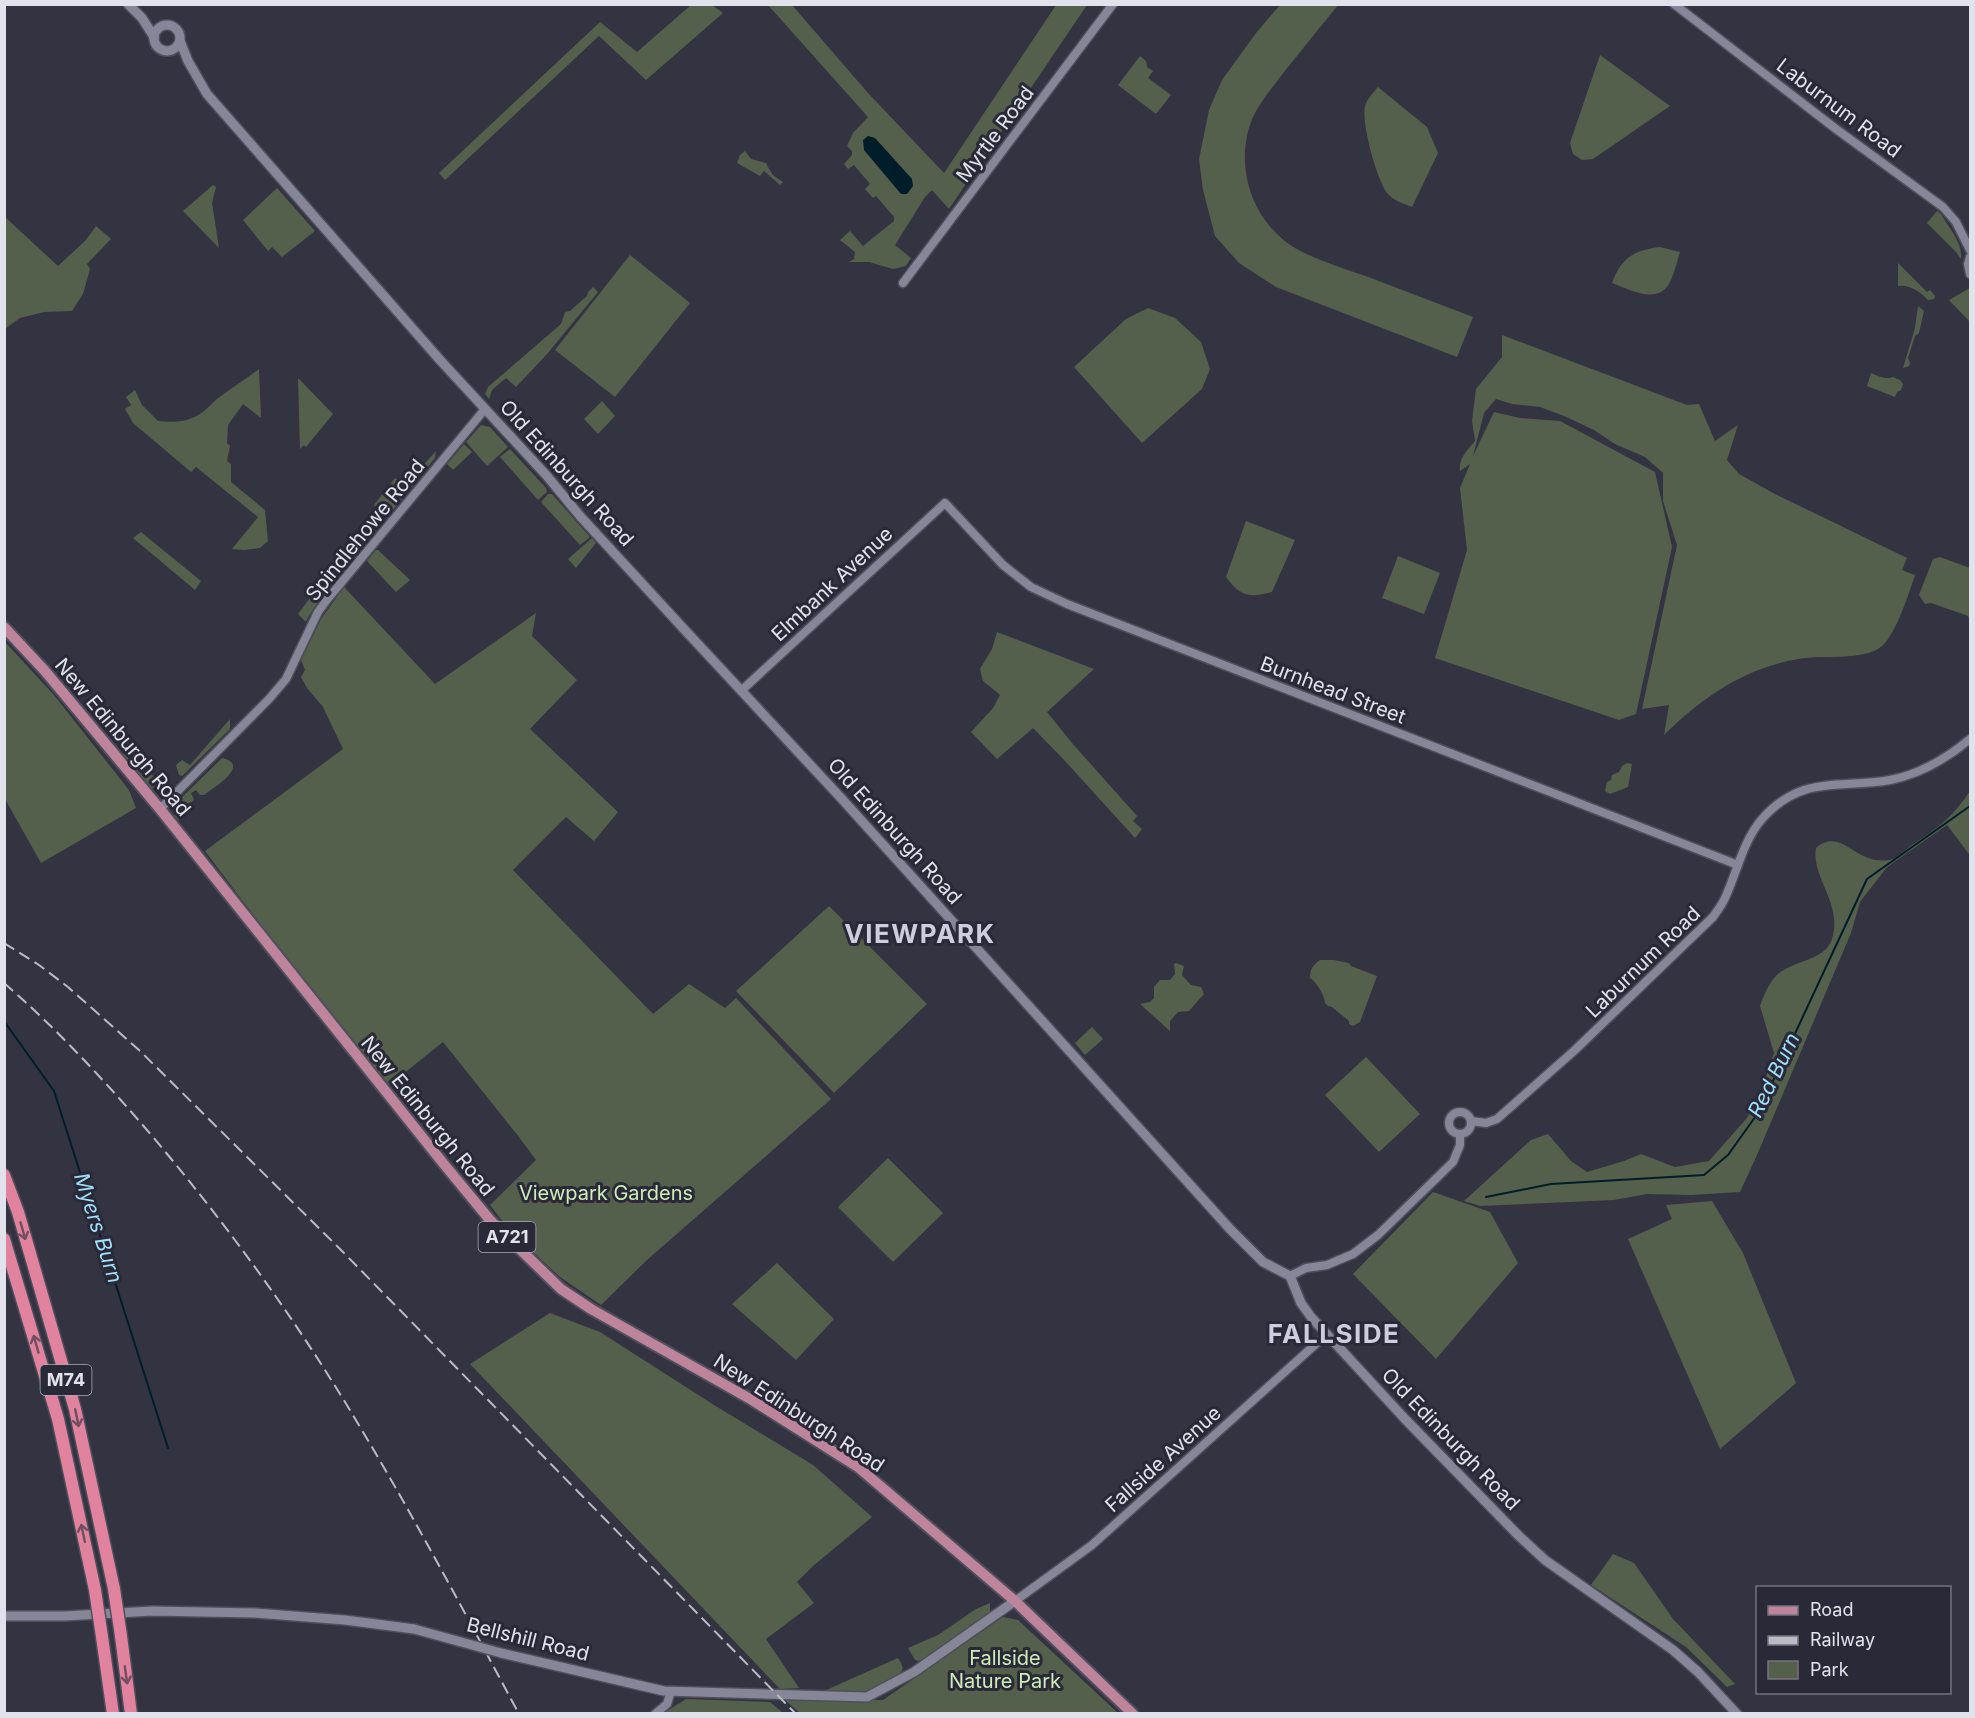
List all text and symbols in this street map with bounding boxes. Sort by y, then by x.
street label: Laburnum Road [1772,53,1906,163]
street label: Myrtle Road [951,81,1039,187]
street label: Old Edinburgh Road [495,395,639,551]
street label: Spindlehowe Road [300,454,430,606]
street label: Elmbank Avenue [767,522,897,646]
street label: Burnhead Street [1257,651,1410,729]
street label: New Edinburgh Road [50,653,196,821]
street label: Old Edinburgh Road [823,753,967,909]
street label: Laburnum Road [1581,901,1705,1023]
district label: VIEWPARK [844,918,996,949]
water label: Red Burn [1742,1028,1805,1121]
street label: New Edinburgh Road [356,1031,500,1201]
water label: Myers Burn [69,1170,128,1286]
park label: Viewpark Gardens [519,1181,693,1205]
one-way arrow [18,1221,29,1240]
road number: A721 [478,1222,536,1252]
district label: FALLSIDE [1268,1318,1400,1349]
one-way arrow [30,1335,41,1354]
street label: New Edinburgh Road [709,1349,889,1477]
street label: Old Edinburgh Road [1377,1363,1525,1515]
road number: M74 [40,1365,92,1395]
street label: Fallside Avenue [1100,1401,1226,1517]
one-way arrow [71,1408,83,1427]
one-way arrow [77,1524,88,1543]
legend [1756,1586,1951,1694]
text: Road [1810,1599,1853,1620]
street label: Bellshill Road [464,1612,592,1666]
text: Railway [1810,1629,1875,1650]
park label: Fallside Nature Park [949,1646,1061,1693]
text: Park [1810,1659,1849,1680]
one-way arrow [121,1664,132,1684]

